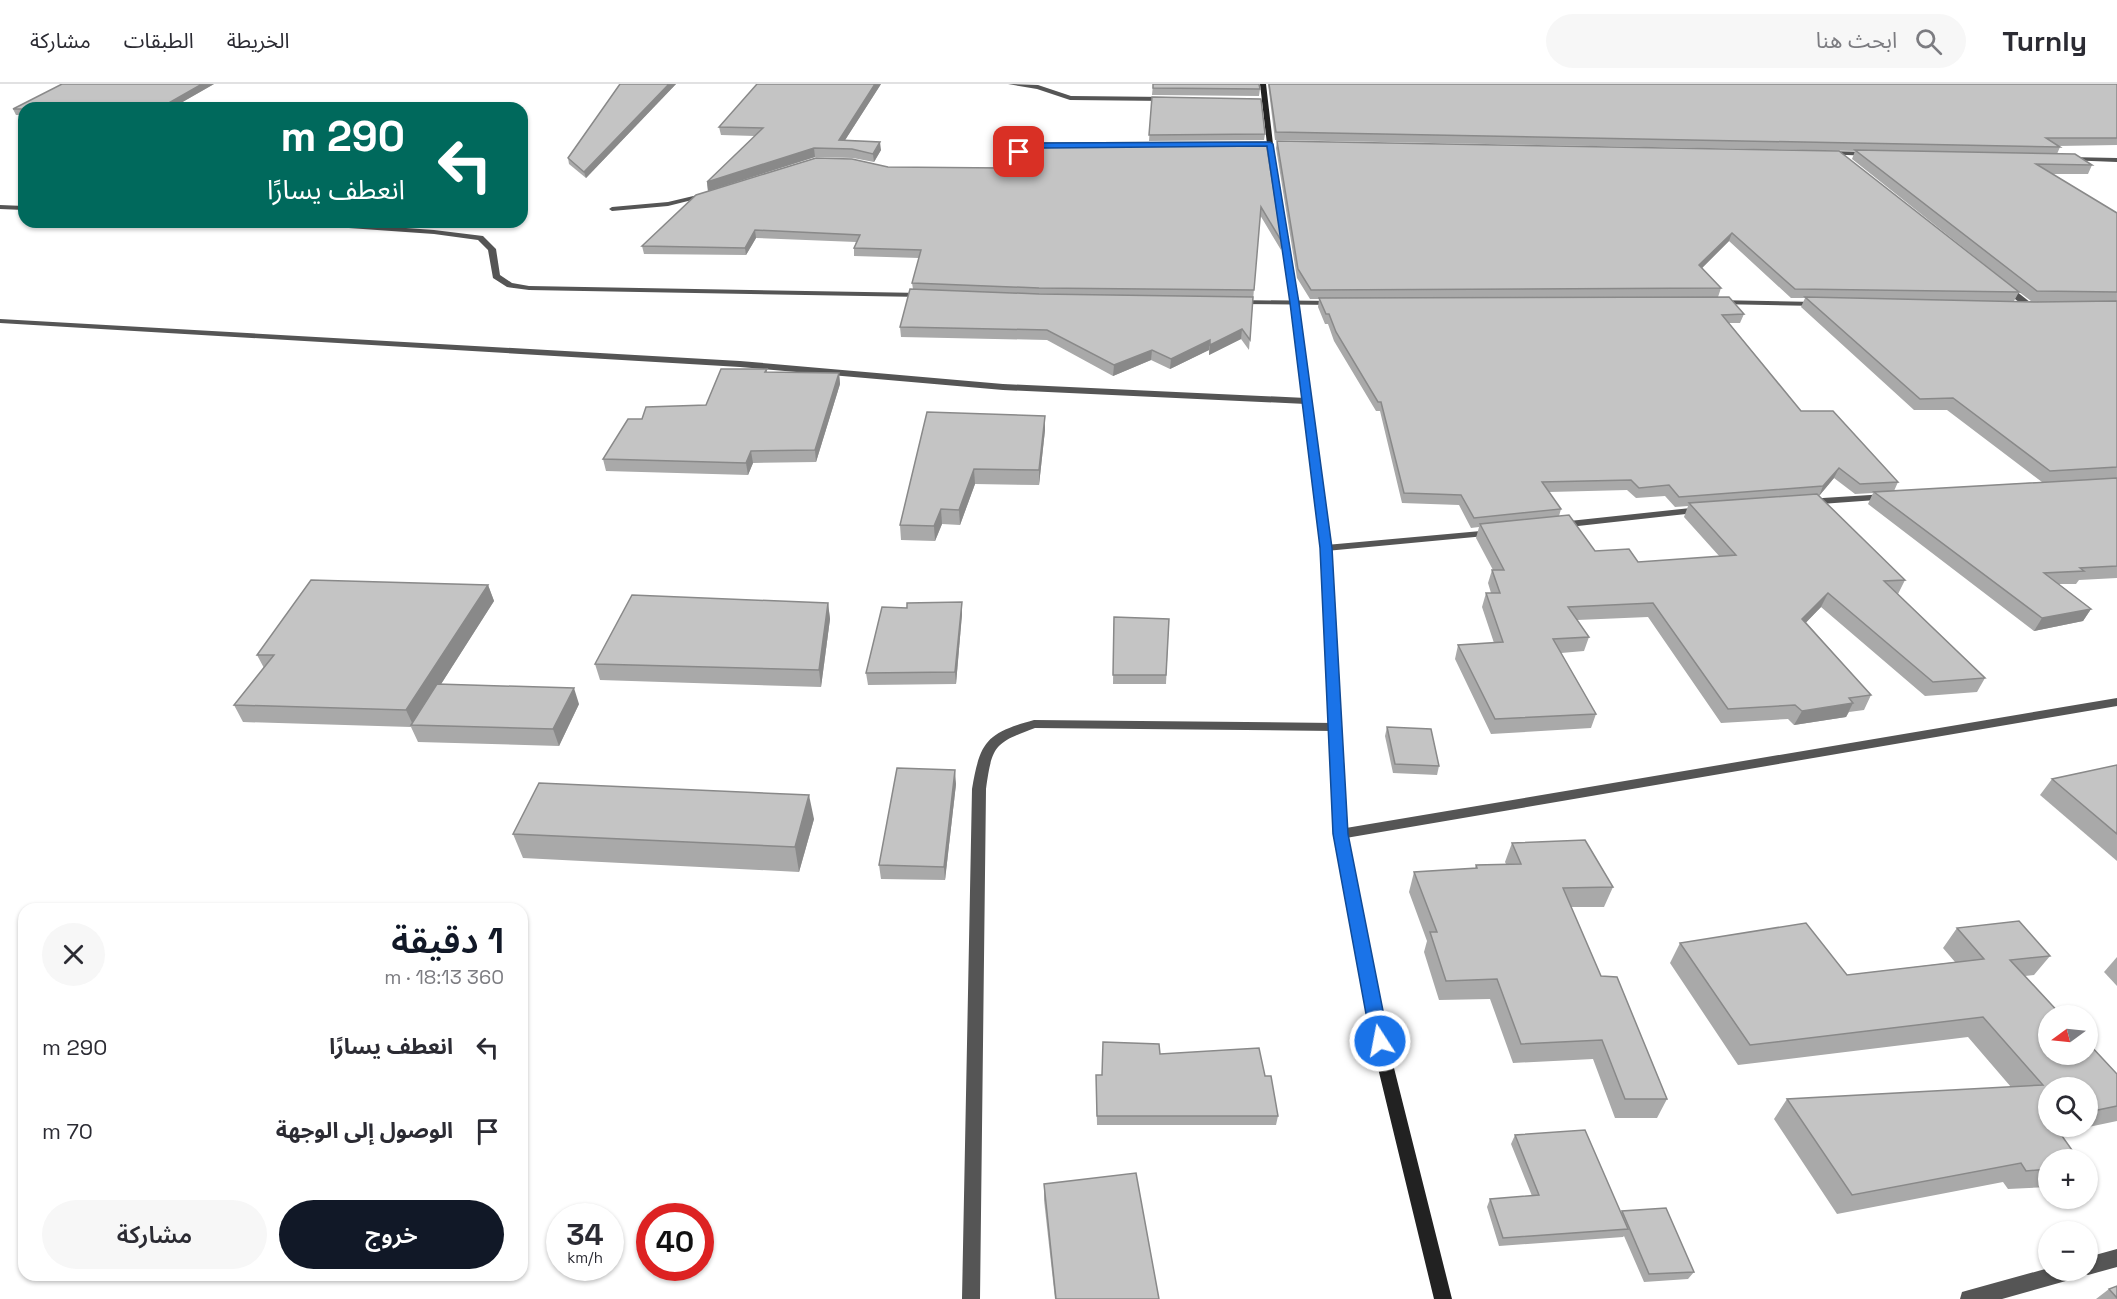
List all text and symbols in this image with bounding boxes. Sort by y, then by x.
search box [1546,14,1966,68]
text: Turnly [2002,23,2087,59]
icon: search [1912,25,1945,58]
text: ابحث هنا [1816,26,1897,54]
text: مشاركة [30,27,91,54]
text: الطبقات [124,27,194,54]
text: الخريطة [227,27,290,54]
text: 290 m [281,110,405,163]
icon: left [426,126,504,204]
pin [993,126,1044,177]
icon: arrive [1002,135,1035,168]
text: انعطف يسارًا [267,172,405,207]
text: 1 دقيقة [391,918,504,964]
button: close [42,923,105,986]
text: 360 m · 18:13 [384,964,504,990]
north arrow [2038,1005,2098,1065]
map controls [2038,1005,2098,1281]
position arrow [1348,1009,1412,1073]
icon: left [471,1031,504,1064]
text: انعطف يسارًا [329,1032,453,1060]
text: 290 m [42,1033,107,1061]
button: search [2038,1077,2098,1137]
icon: arrive [471,1115,504,1148]
text: الوصول إلى الوجهة [276,1116,453,1144]
text: 70 m [42,1117,93,1145]
button: + [2038,1149,2098,1209]
button: مشاركة [42,1200,267,1269]
button: خروج [279,1200,504,1269]
speed limit sign: 40 [636,1203,714,1281]
text: 34 [566,1215,604,1254]
button: − [2038,1221,2098,1281]
text: km/h [567,1248,603,1267]

